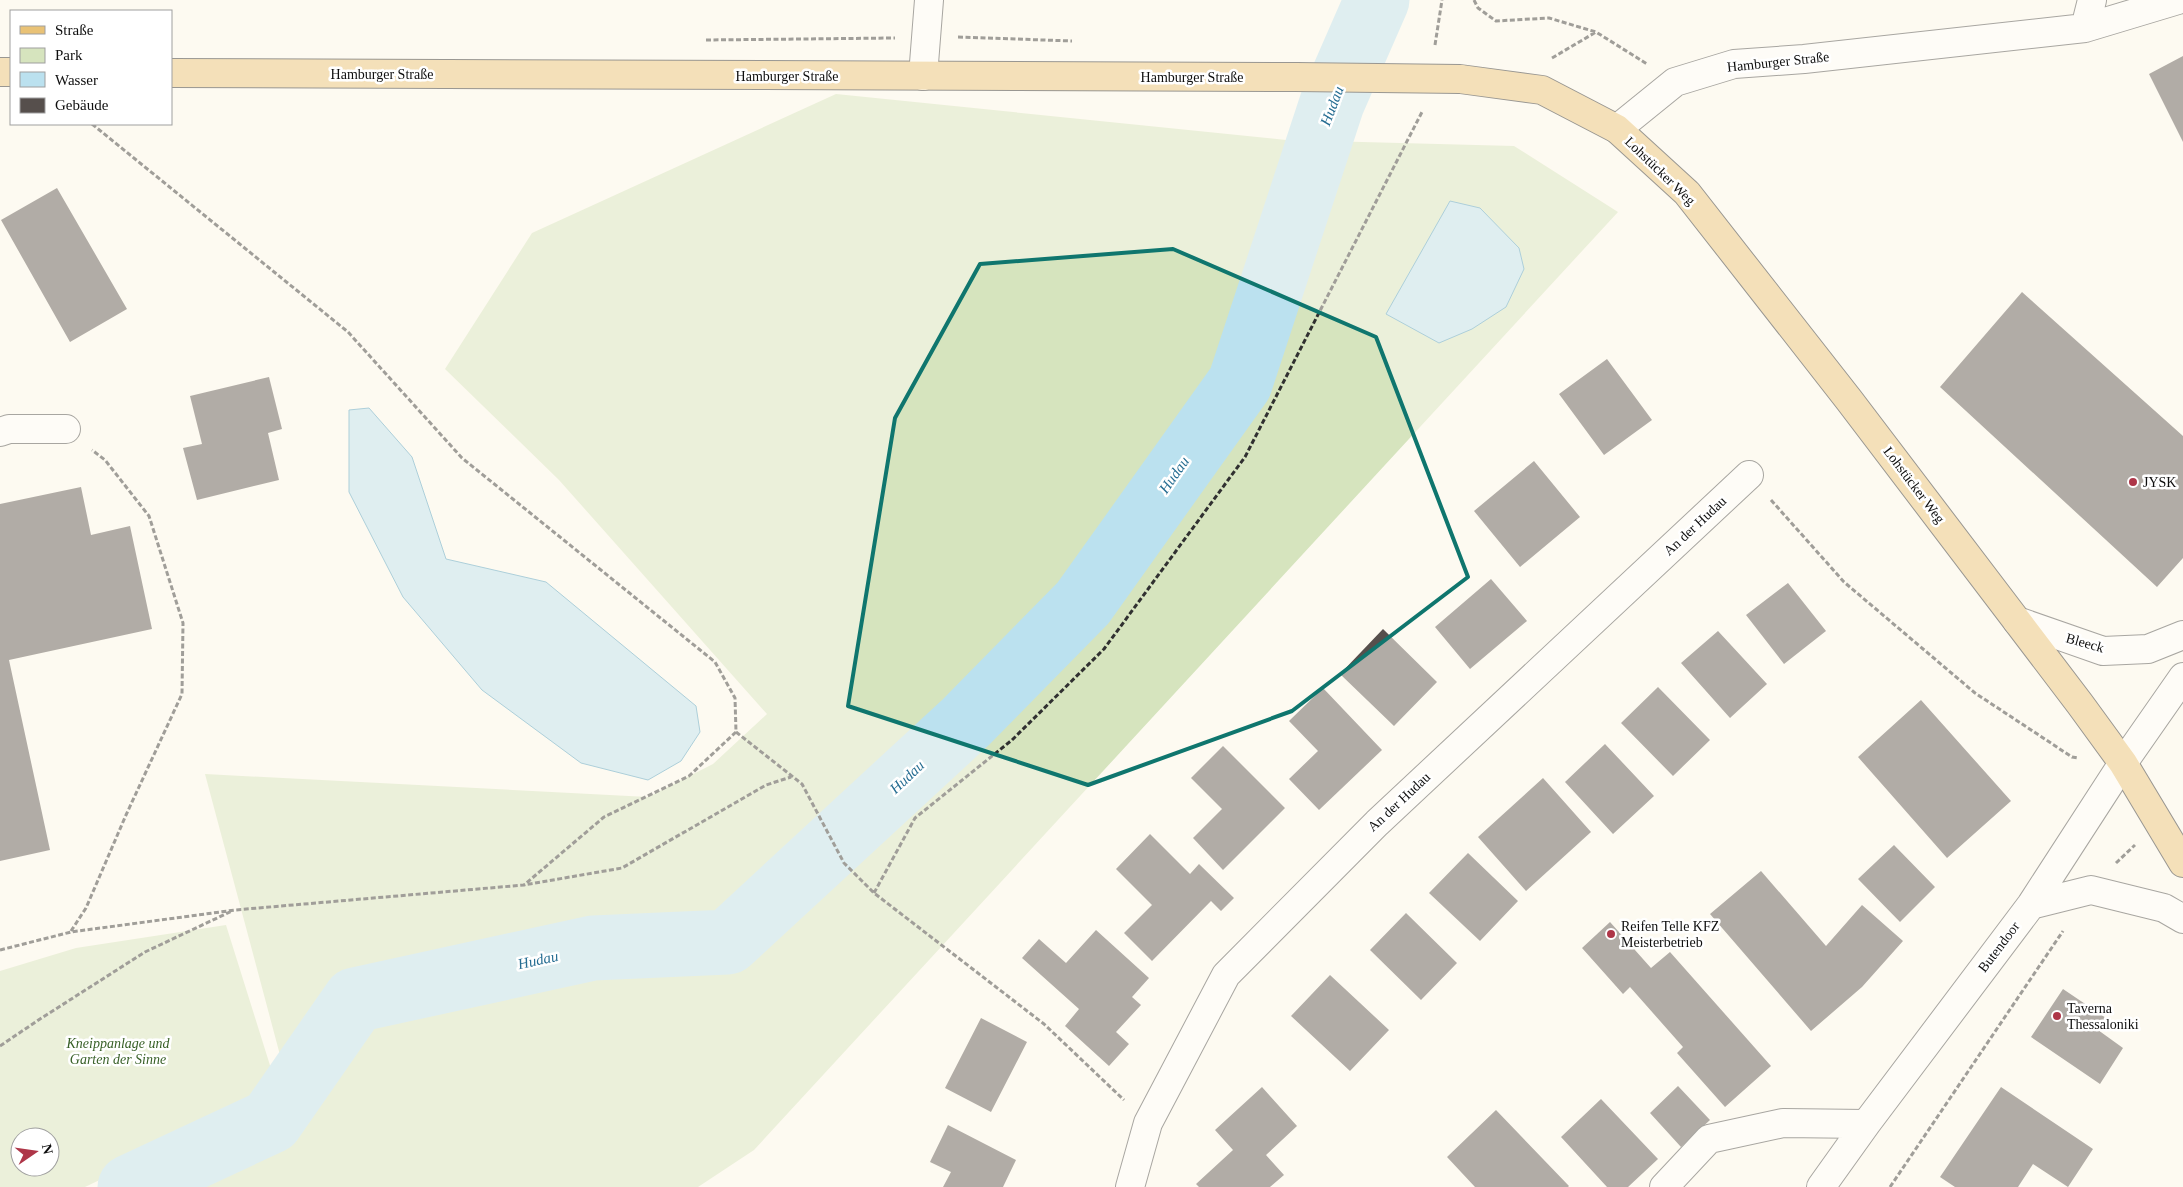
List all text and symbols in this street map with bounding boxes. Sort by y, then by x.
legend [10,10,172,125]
text: Straße [55,22,94,38]
text: Park [55,47,83,63]
street label: Hamburger Straße [1726,49,1830,75]
street label: Hamburger Straße [331,67,433,82]
street label: Hamburger Straße [736,69,838,84]
street label: Hamburger Straße [1141,70,1243,85]
text: Wasser [55,72,98,88]
water label: Hudau [1317,84,1347,129]
text: Gebäude [55,97,109,113]
street label: Lohstücker Weg [1622,134,1698,208]
street label: Lohstücker Weg [1880,444,1948,526]
water label: Hudau [1155,454,1192,497]
place label: JYSK [2143,475,2176,490]
marker: JYSK [2127,476,2139,488]
street label: An der Hudau [1661,493,1729,559]
street label: Bleeck [2064,630,2106,656]
water label: Hudau [886,757,927,797]
street label: An der Hudau [1365,769,1433,835]
place label: Reifen Telle KFZ Meisterbetrieb [1621,919,1719,950]
street label: Butendoor [1975,919,2023,975]
marker: Reifen Telle KFZ Meisterbetrieb [1605,928,1617,940]
water label: Hudau [515,948,560,972]
place label: Taverna Thessaloniki [2067,1001,2139,1032]
marker: Taverna Thessaloniki [2051,1010,2063,1022]
park label: Kneippanlage und Garten der Sinne [65,1036,171,1067]
north arrow [10,1127,60,1177]
text: N [39,1143,56,1156]

